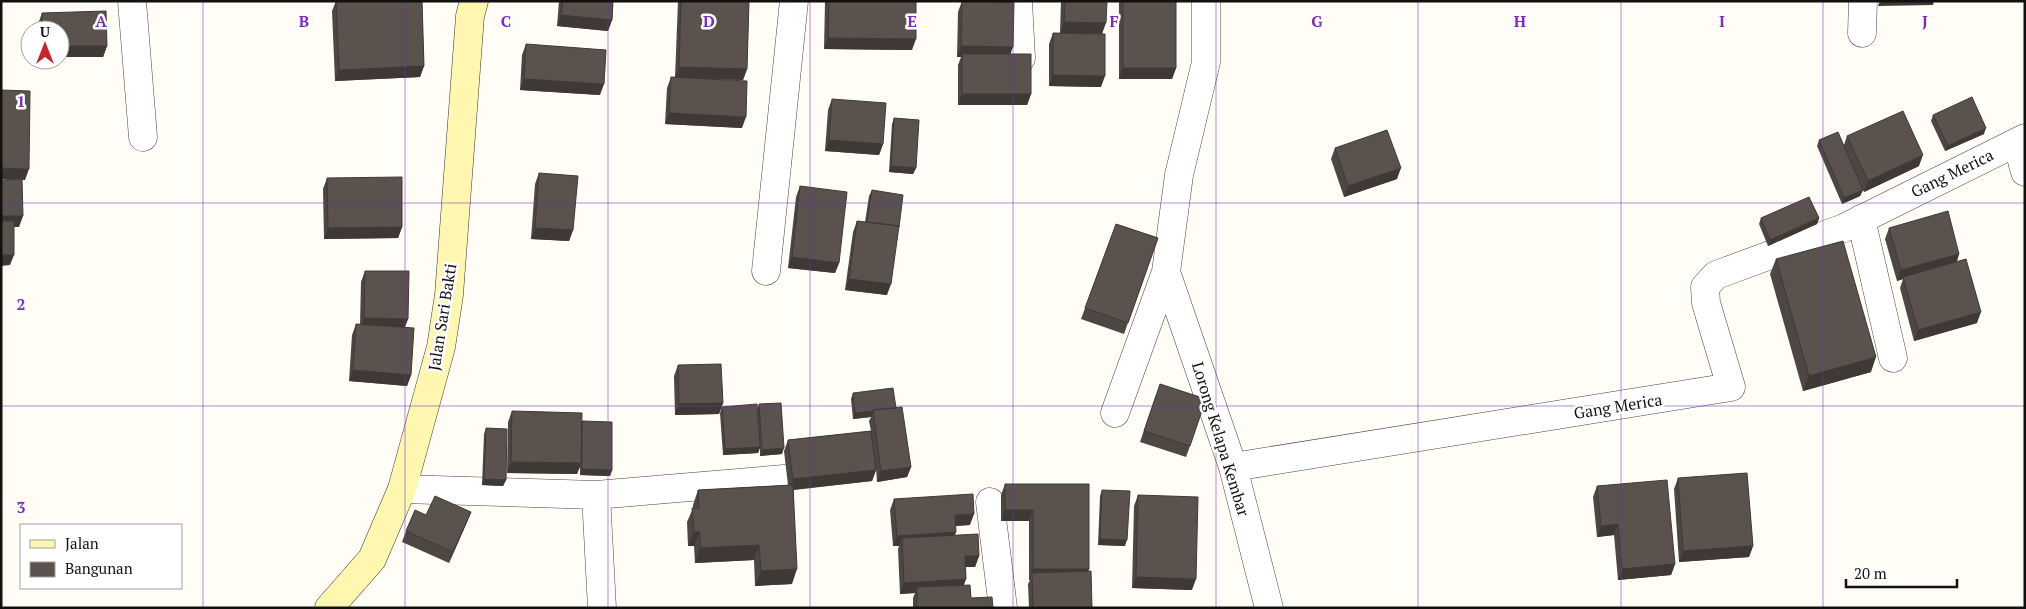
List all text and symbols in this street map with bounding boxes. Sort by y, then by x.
text: A [95,10,107,32]
text: B [299,10,309,32]
text: C [501,10,511,32]
text: D [703,10,715,32]
text: E [907,10,917,32]
text: F [1109,10,1119,32]
text: G [1311,10,1323,32]
text: H [1514,10,1526,32]
text: I [1719,10,1725,32]
text: J [1922,10,1928,32]
north arrow [20,20,70,70]
text: U [40,22,50,41]
text: 1 [16,90,26,112]
street label: Gang Merica [1907,144,1997,202]
street label: Jalan Sari Bakti [423,262,461,372]
text: 2 [16,293,26,315]
street label: Lorong Kelapa Kembar [1187,359,1255,520]
street label: Gang Merica [1572,388,1664,424]
text: 3 [16,496,26,518]
legend [20,524,182,589]
text: Jalan [65,533,99,553]
scale bar [1846,556,1957,588]
text: Bangunan [65,558,133,578]
text: 20 m [1854,563,1887,583]

